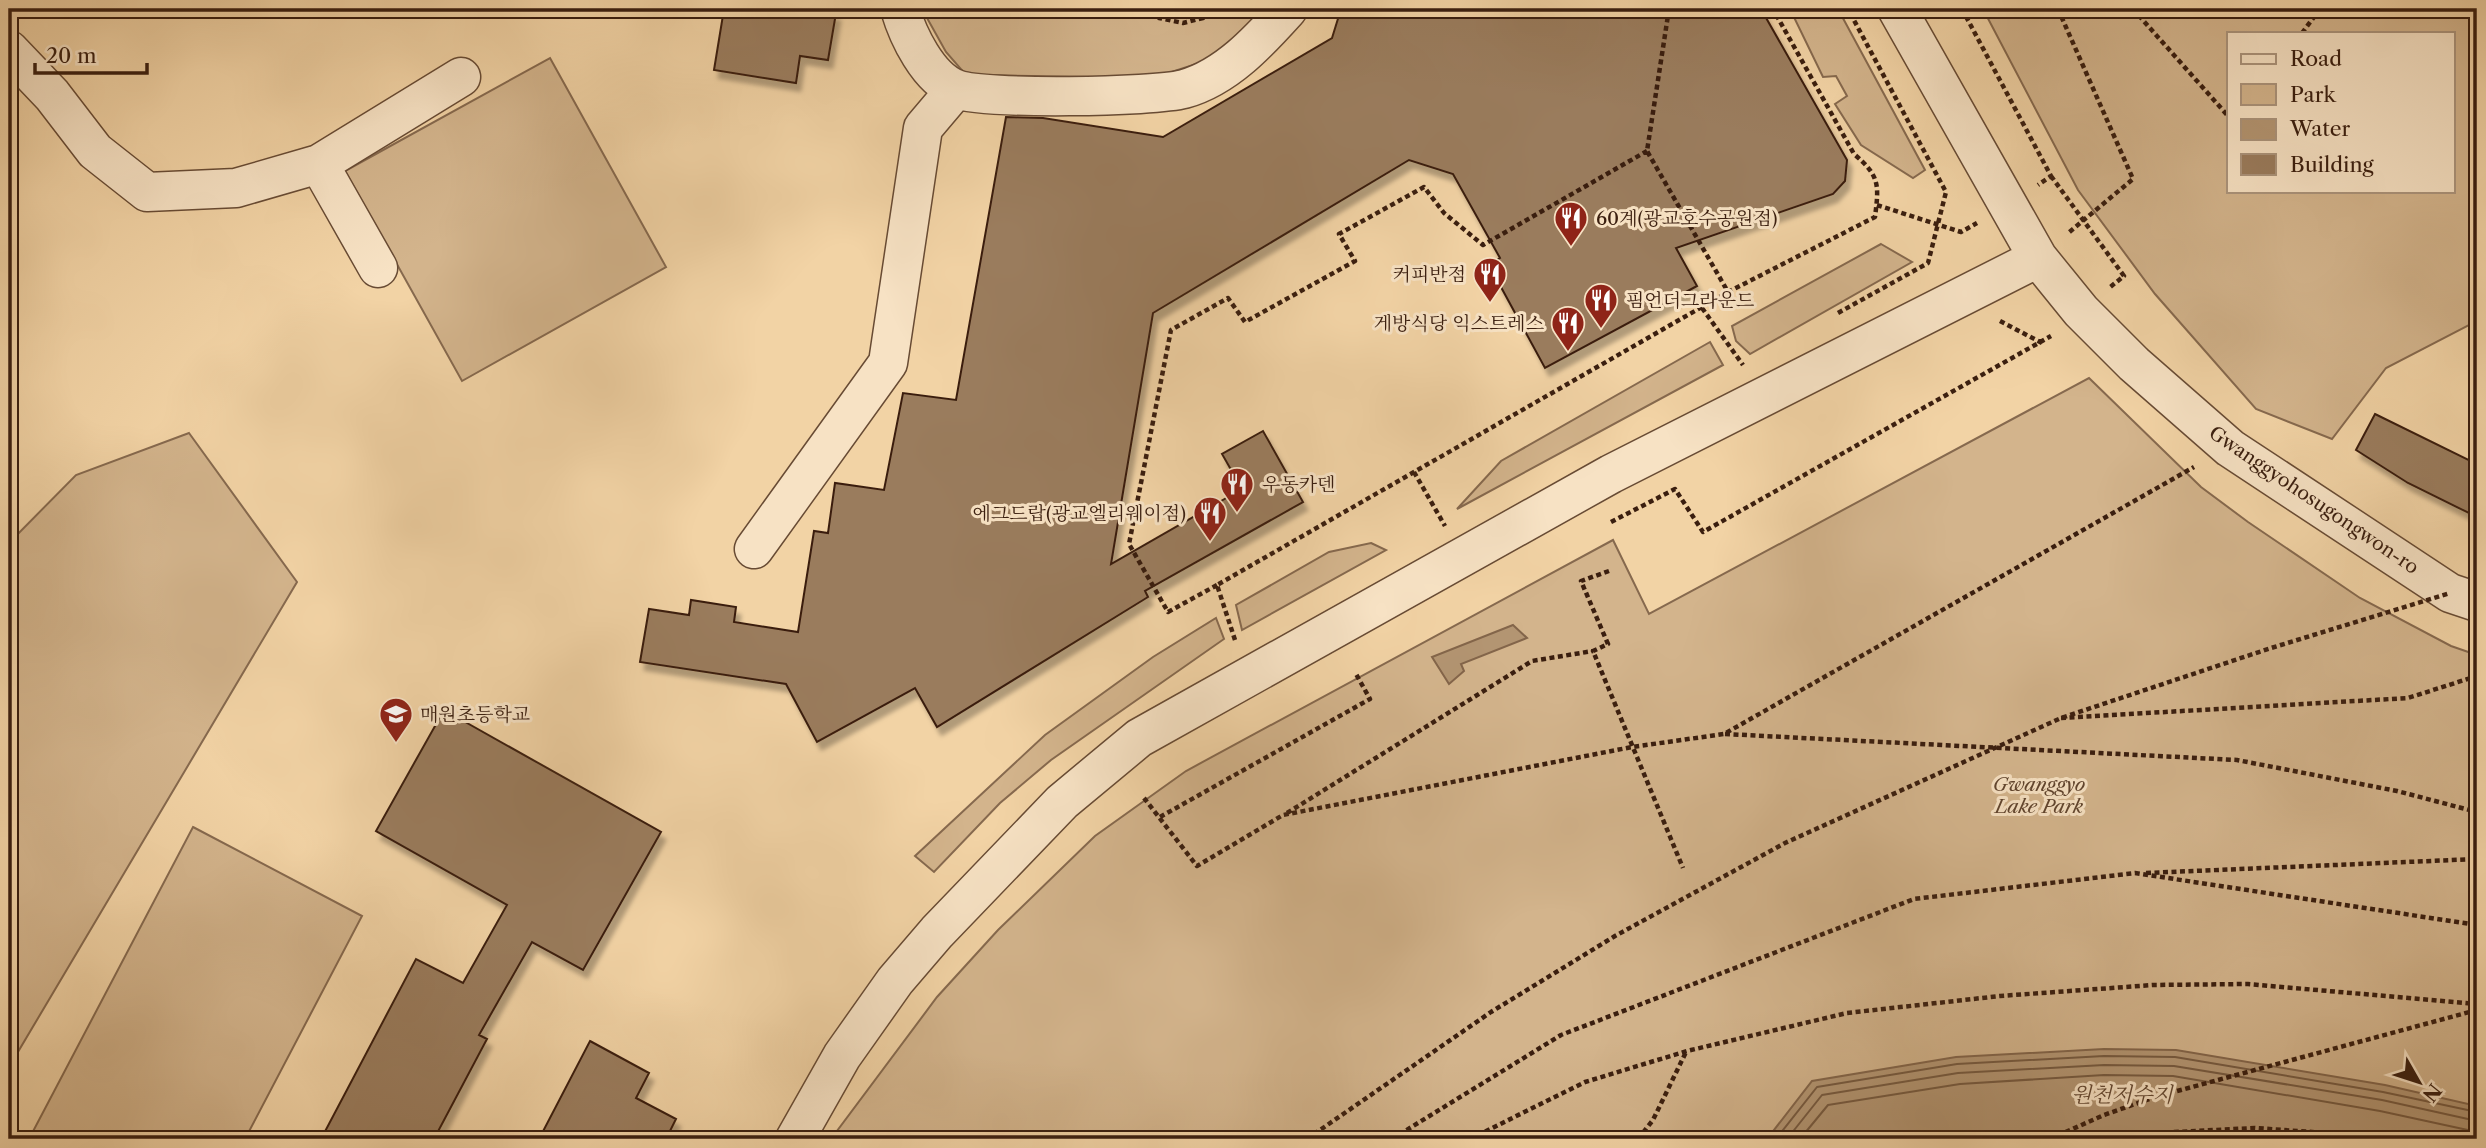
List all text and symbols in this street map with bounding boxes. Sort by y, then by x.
scale bar [35,32,147,76]
legend [2227,32,2454,192]
text: 20 m [46,43,97,68]
text: Road [2290,46,2342,71]
text: Park [2290,82,2336,107]
text: Water [2289,116,2350,141]
text: Building [2290,152,2375,177]
restaurant icon: 60계(광교호수공원점) [1552,199,1590,248]
place label: 60계(광교호수공원점) [1596,207,1778,230]
restaurant icon: 커피반점 [1471,255,1509,304]
place label: 커피반점 [1393,263,1466,286]
restaurant icon: 핌언더그라운드 [1582,281,1620,330]
place label: 핌언더그라운드 [1626,289,1754,312]
restaurant icon: 게방식당 익스트레스 [1549,304,1587,353]
place label: 게방식당 익스트레스 [1374,312,1544,335]
street label: Gwanggyohosugongwon-ro [2205,421,2423,579]
restaurant icon: 우동카덴 [1218,465,1256,514]
place label: 우동카덴 [1262,473,1335,496]
restaurant icon: 에그드랍(광교엘리웨이점) [1191,494,1229,543]
place label: 에그드랍(광교엘리웨이점) [973,502,1186,525]
school or university icon: 매원초등학교 [377,695,415,744]
place label: 매원초등학교 [420,703,530,726]
park label: Gwanggyo Lake Park [1993,773,2085,818]
north arrow [2384,1046,2454,1116]
text: N [2418,1079,2446,1106]
water label: 원천저수지 [2071,1082,2174,1107]

